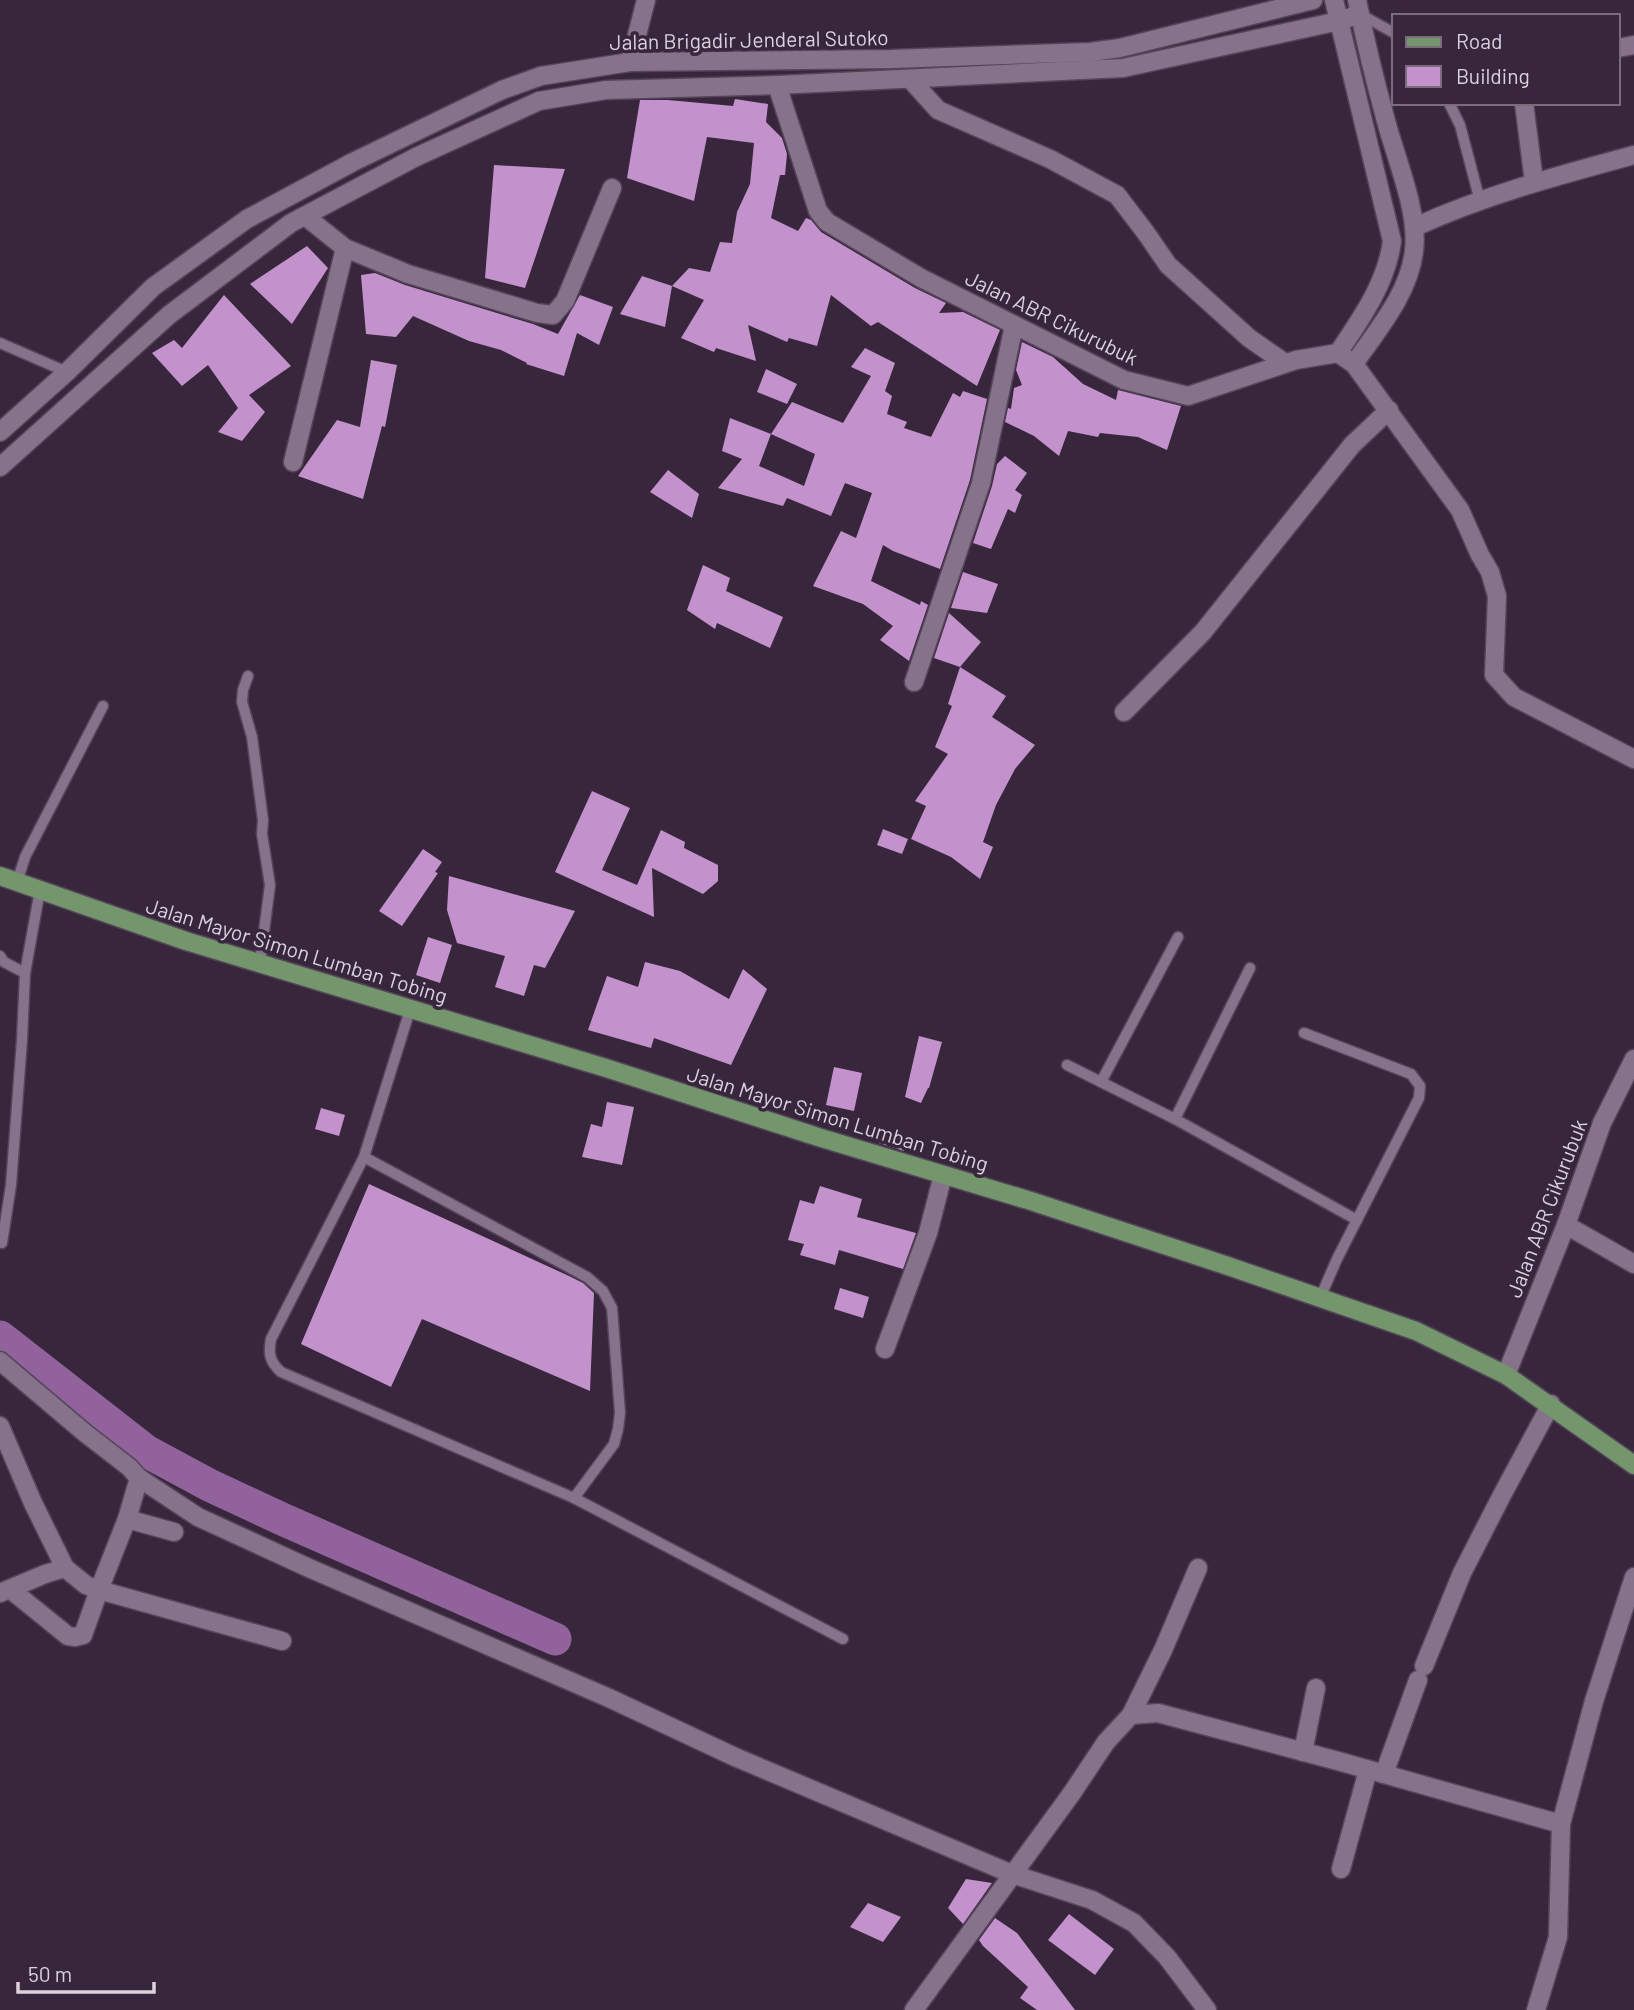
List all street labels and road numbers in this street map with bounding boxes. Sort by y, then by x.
street label: Jalan Brigadir Jenderal Sutoko [609,24,889,54]
street label: Jalan ABR Cikurubuk [962,264,1142,370]
street label: Jalan Mayor Simon Lumban Tobing [143,892,451,1008]
street label: Jalan Mayor Simon Lumban Tobing [684,1060,992,1176]
street label: Jalan ABR Cikurubuk [1500,1115,1592,1301]

